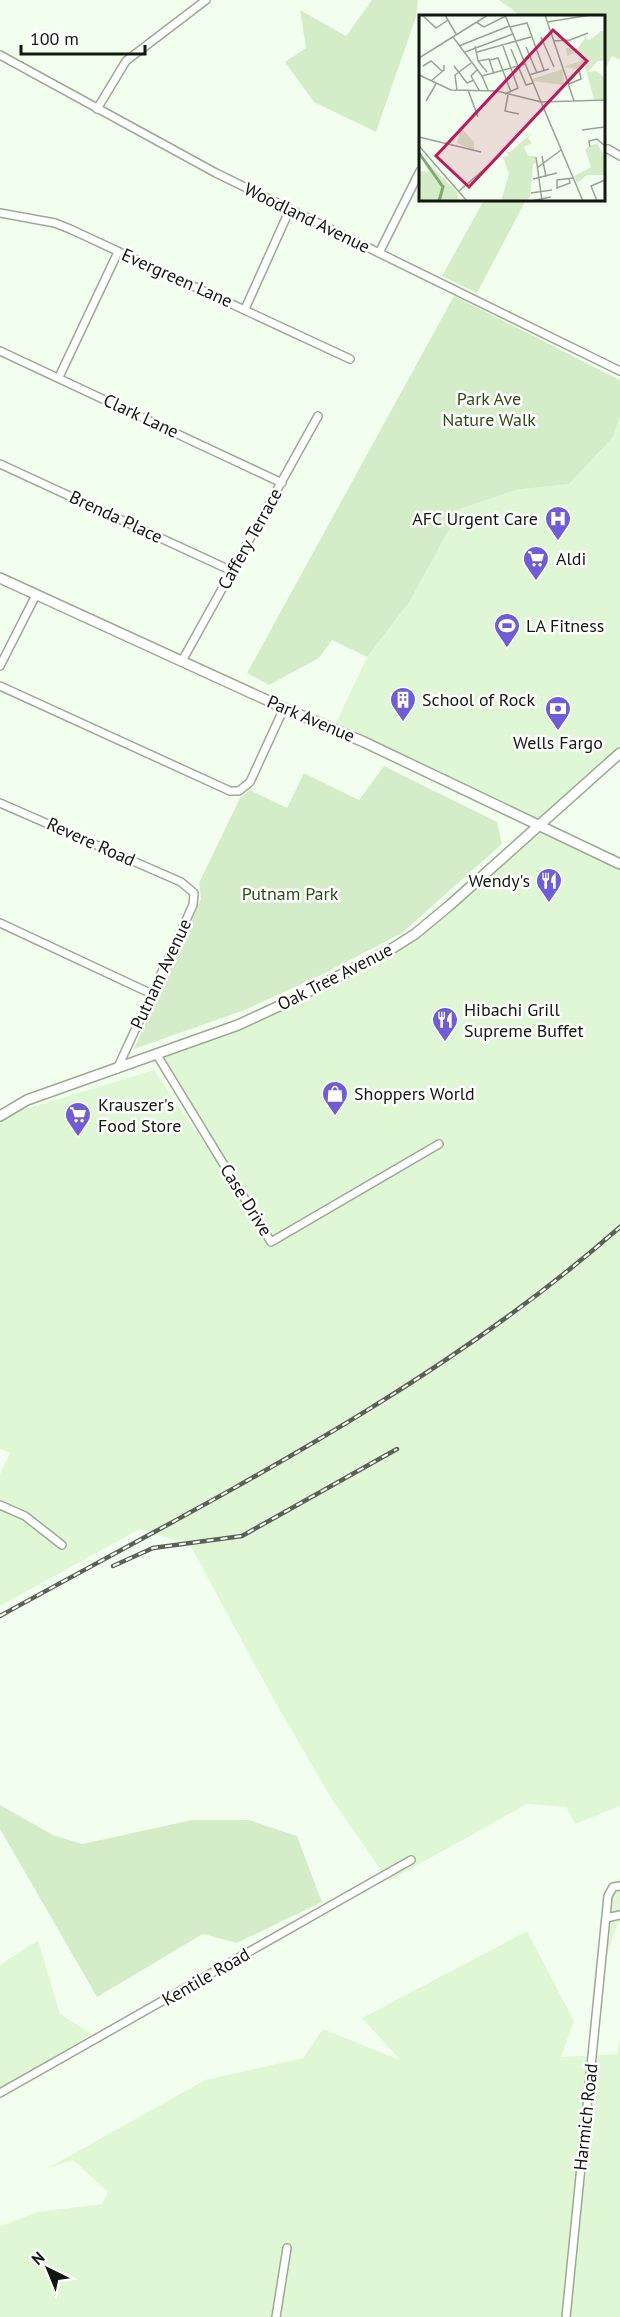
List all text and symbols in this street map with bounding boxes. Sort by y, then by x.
inset map [419,15,605,201]
scale bar [21,18,146,56]
text: 100 m [30,27,79,50]
street label: Woodland Avenue [240,177,374,258]
street label: Evergreen Lane [118,243,236,312]
park label: Park Ave Nature Walk [442,387,536,431]
street label: Clark Lane [100,388,182,443]
street label: Caffery Terrace [212,484,287,593]
street label: Brenda Place [66,485,166,548]
hospital icon: AFC Urgent Care [543,504,573,542]
place label: AFC Urgent Care [412,507,538,530]
supermarket icon: Aldi [521,544,551,582]
place label: Aldi [556,547,586,570]
sports icon: LA Fitness [492,611,522,649]
place label: LA Fitness [526,614,604,637]
building icon: School of Rock [388,685,418,723]
place label: School of Rock [422,688,535,711]
street label: Park Avenue [264,690,358,747]
bank icon: Wells Fargo [543,694,573,732]
place label: Wells Fargo [513,731,603,754]
street label: Revere Road [43,812,139,871]
restaurant icon: Wendy's [534,866,564,904]
place label: Wendy's [468,869,530,892]
park label: Putnam Park [242,882,339,905]
street label: Putnam Avenue [125,915,196,1033]
street label: Oak Tree Avenue [273,938,396,1015]
place label: Hibachi Grill Supreme Buffet [464,998,584,1042]
restaurant icon: Hibachi Grill Supreme Buffet [430,1005,460,1043]
shop icon: Shoppers World [320,1079,350,1117]
place label: Shoppers World [354,1082,475,1105]
place label: Krauszer's Food Store [98,1093,181,1137]
supermarket icon: Krauszer's Food Store [63,1100,93,1138]
street label: Case Drive [215,1159,278,1240]
street label: Kentile Road [158,1942,254,2011]
street label: Harmich Road [568,2062,603,2172]
north arrow [18,2239,78,2299]
text: N [27,2247,48,2269]

